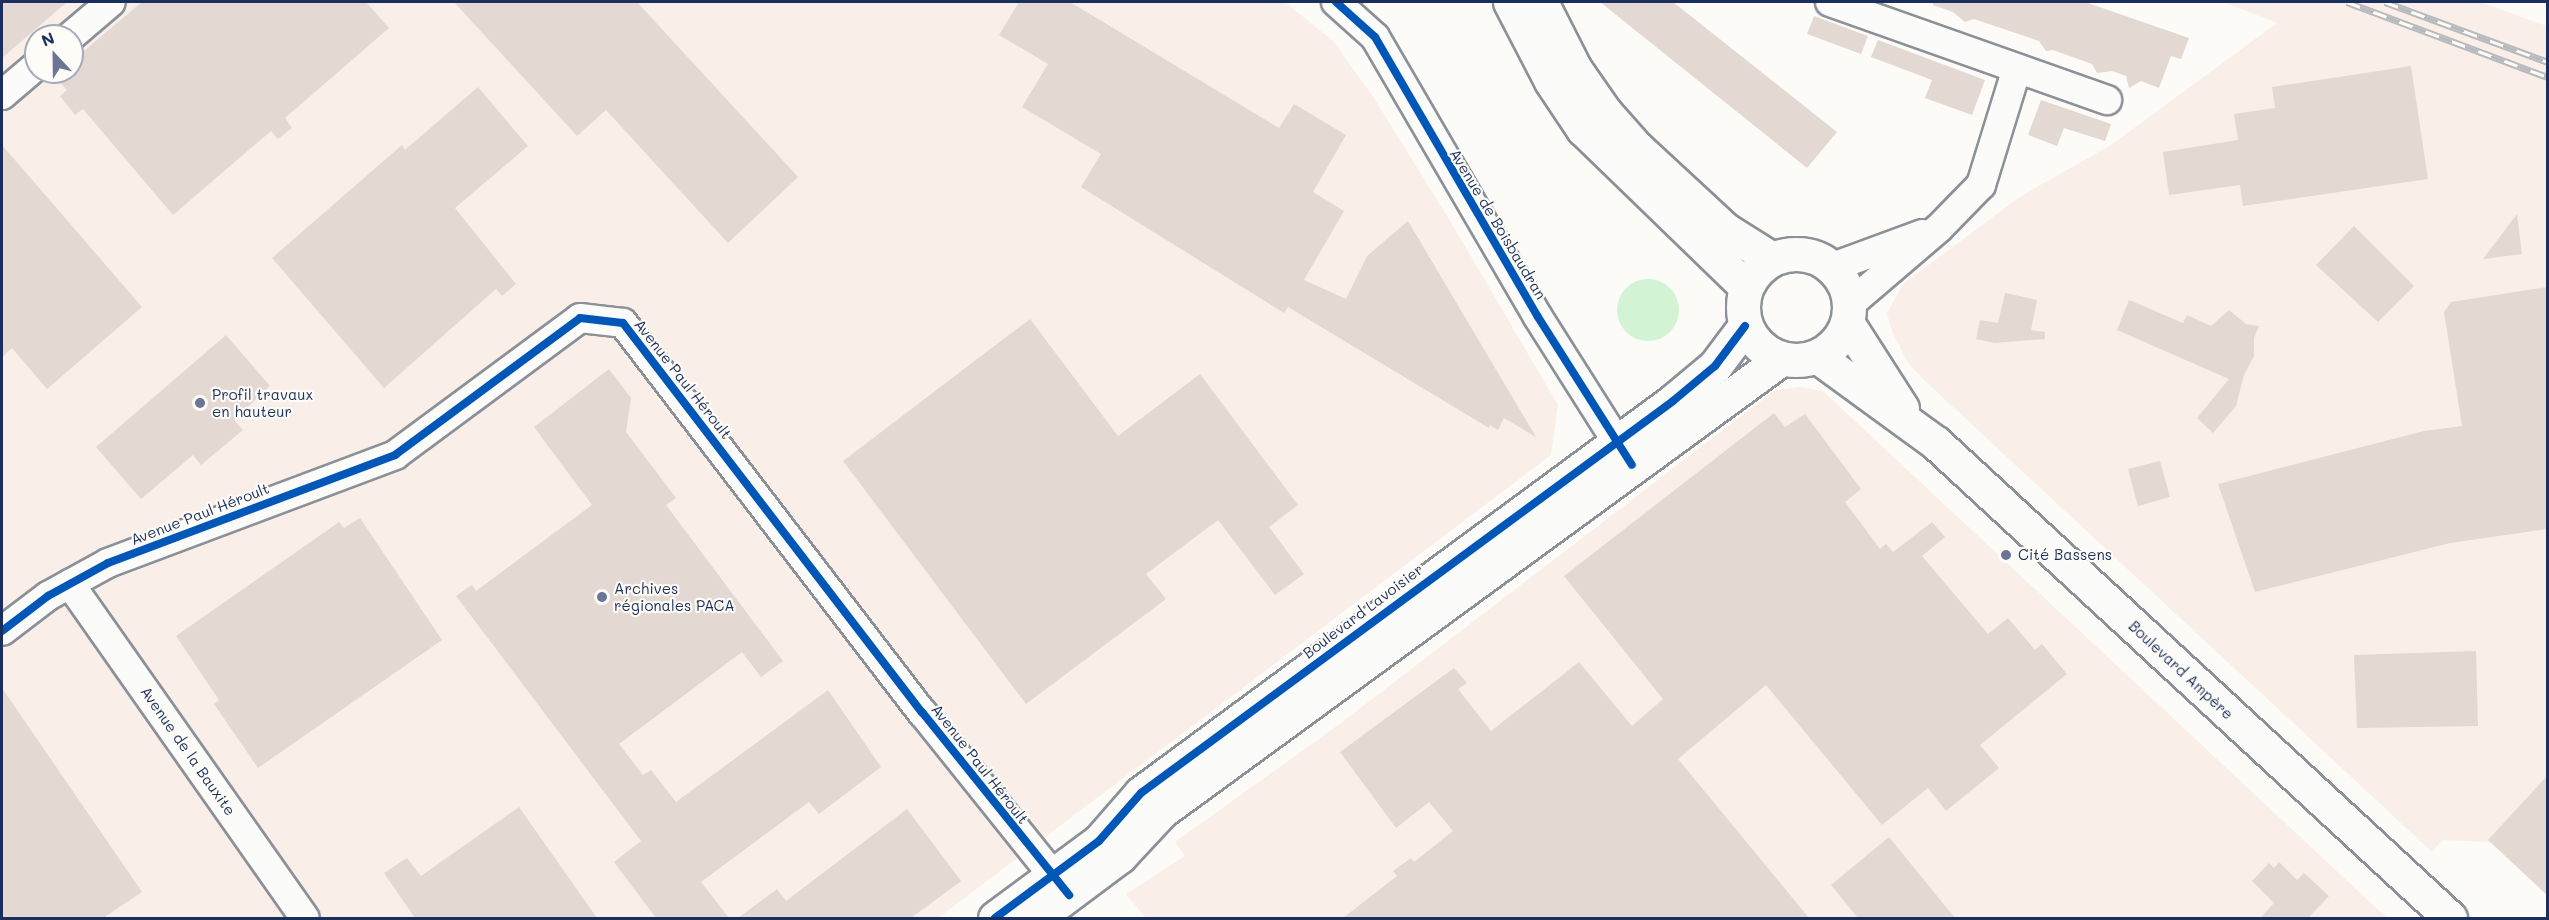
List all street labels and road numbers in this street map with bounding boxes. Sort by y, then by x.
street label: Avenue de Boisbaudran [1446,146,1550,302]
street label: Avenue Paul Héroult [631,316,735,442]
street label: Avenue Paul Héroult [128,479,272,549]
street label: Boulevard Lavoisier [1299,560,1427,662]
street label: Boulevard Ampère [2125,617,2237,723]
street label: Avenue de la Bauxite [137,683,239,819]
street label: Avenue Paul Héroult [928,701,1032,827]

